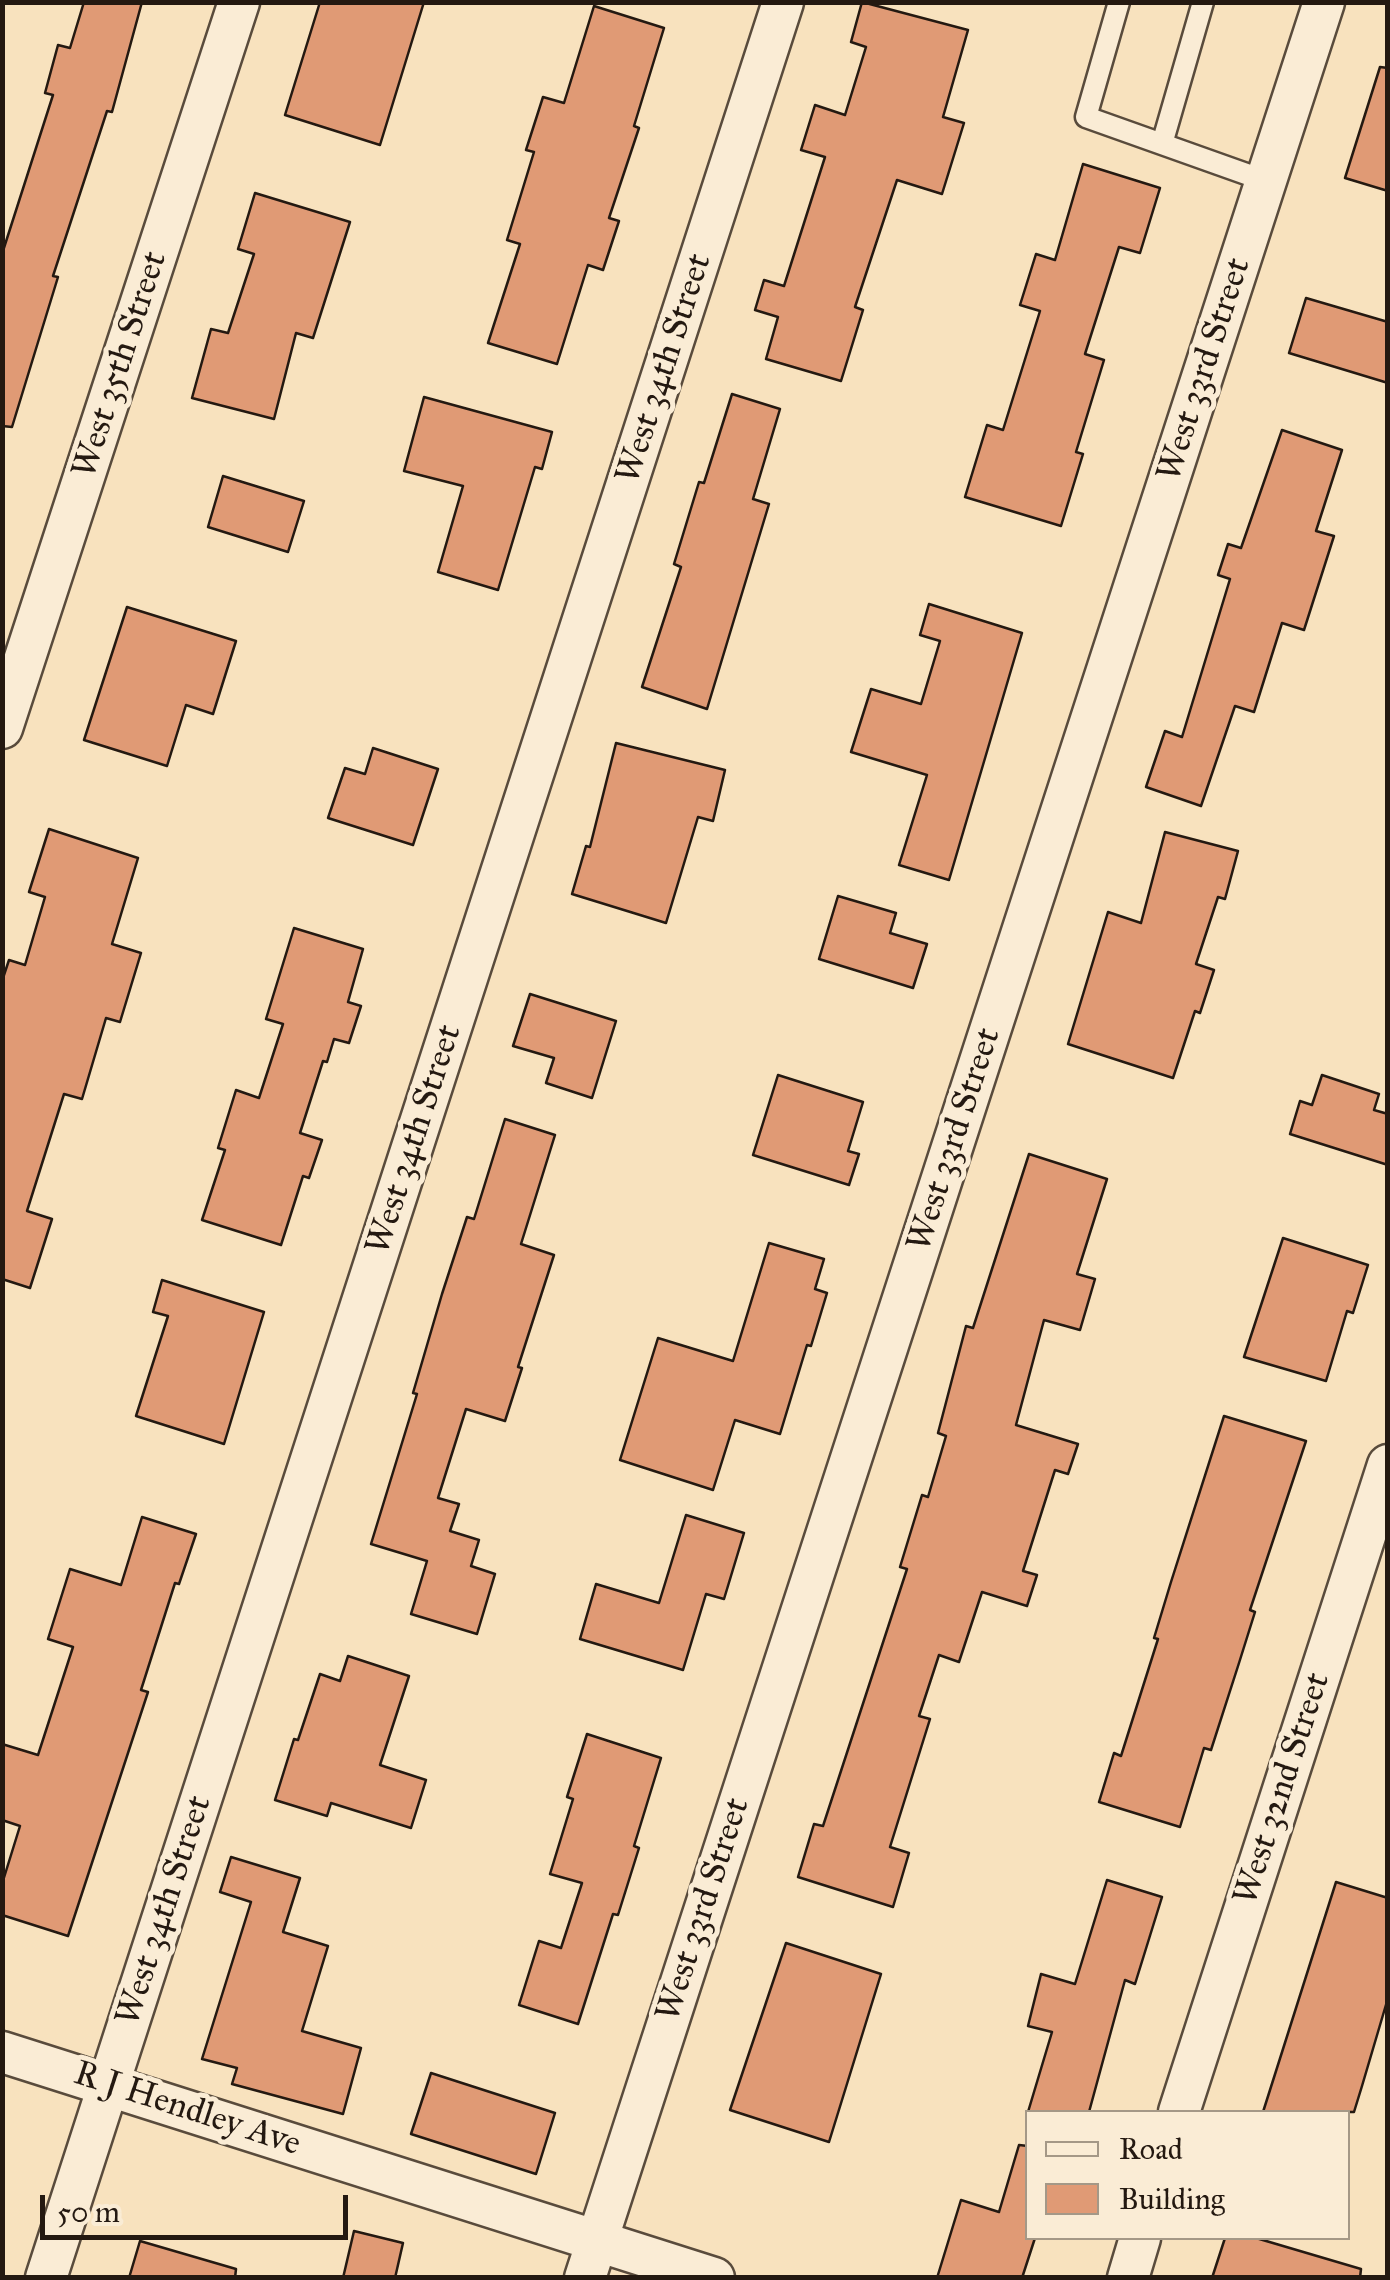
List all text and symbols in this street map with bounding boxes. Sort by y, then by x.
street label: West 35th Street [65,246,177,484]
street label: West 34th Street [608,249,722,489]
street label: West 33rd Street [1149,253,1261,487]
street label: West 34th Street [358,1020,472,1260]
street label: West 33rd Street [899,1023,1011,1257]
street label: West 32nd Street [1226,1668,1340,1910]
street label: West 34th Street [108,1791,222,2031]
street label: West 33rd Street [648,1793,760,2027]
street label: R J Hendley Ave [68,2054,306,2166]
legend [1025,2110,1350,2240]
text: Road [1119,2131,1183,2167]
scale bar [45,2175,352,2237]
text: Building [1119,2181,1225,2217]
text: 50 m [57,2194,120,2230]

